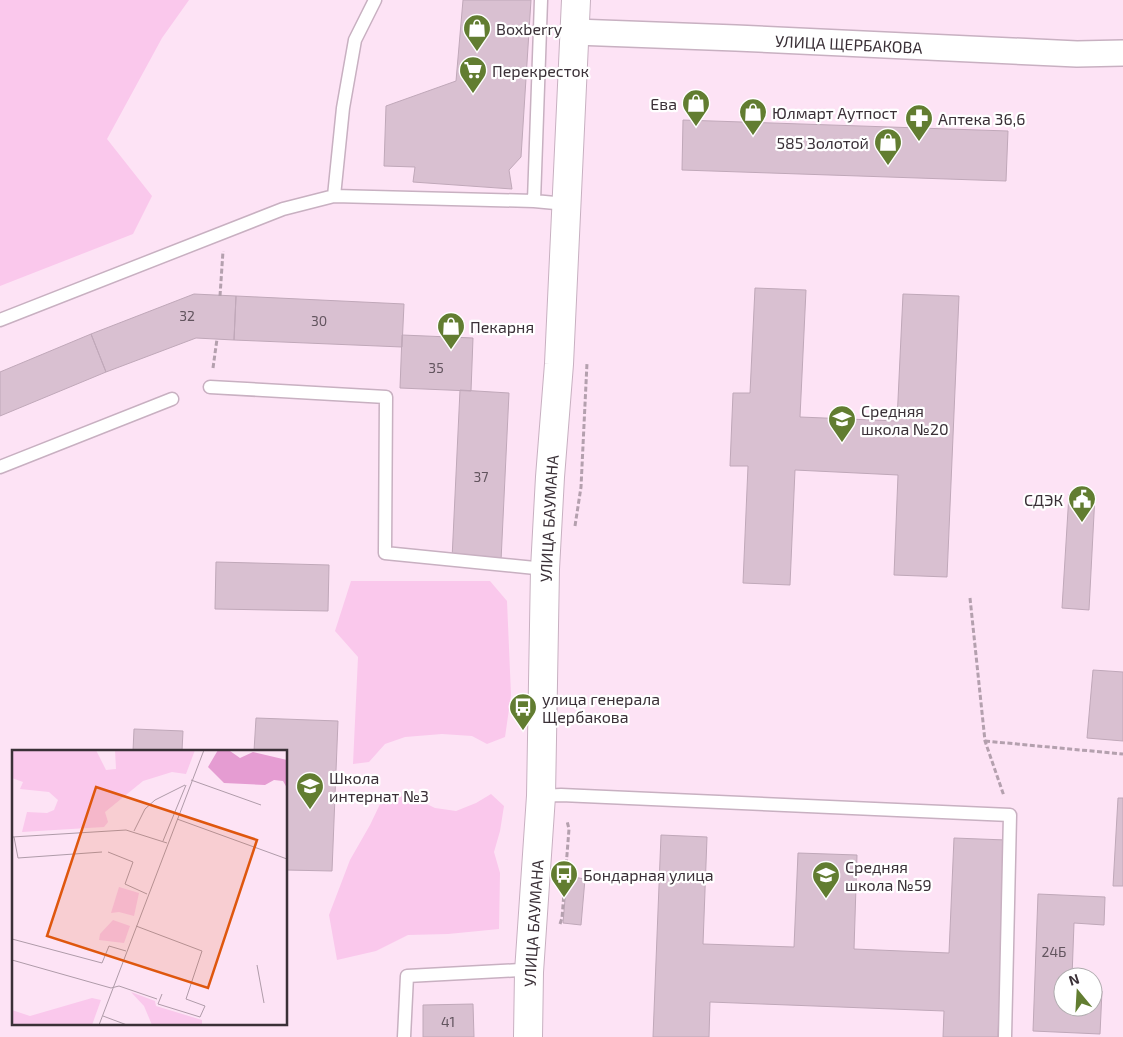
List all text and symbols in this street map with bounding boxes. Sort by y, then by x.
shop icon: Boxberry [462,13,492,52]
place label: Boxberry [496,19,563,38]
street label: УЛИЦА ЩЕРБАКОВА [775,30,923,56]
supermarket icon: Перекресток [458,55,488,94]
place label: Перекресток [492,61,590,80]
shop icon: Ева [681,88,711,127]
place label: Ева [650,94,677,113]
shop icon: Юлмарт Аутпост [738,97,768,136]
place label: Юлмарт Аутпост [772,103,897,123]
pharmacy icon: Аптека 36,6 [904,103,934,142]
place label: Аптека 36,6 [938,109,1025,128]
shop icon: 585 Золотой [873,127,903,166]
place label: 585 Золотой [777,133,869,152]
house number: 32 [179,307,195,324]
shop icon: Пекарня [436,311,466,350]
house number: 30 [311,312,327,329]
place label: Пекарня [470,317,534,336]
house number: 35 [428,359,444,376]
place label: Средняя школа №20 [861,401,949,438]
school or university icon: Средняя школа №20 [827,404,857,443]
street label: УЛИЦА БАУМАНА [535,454,561,582]
house number: 37 [474,468,488,485]
public building icon: СДЭК [1067,484,1097,523]
place label: СДЭК [1024,490,1063,509]
place label: улица генерала Щербакова [542,689,660,726]
bus stop icon: улица генерала Щербакова [508,692,538,731]
inset map [12,750,288,1024]
place label: Школа интернат №3 [329,768,429,805]
school or university icon: Школа интернат №3 [295,771,325,810]
place label: Средняя школа №59 [845,857,932,894]
street label: УЛИЦА БАУМАНА [519,859,546,987]
bus stop icon: Бондарная улица [549,859,579,898]
school or university icon: Средняя школа №59 [811,860,841,899]
place label: Бондарная улица [583,865,714,885]
house number: 24Б [1042,943,1066,960]
north arrow [1053,967,1103,1017]
text: N [1066,970,1081,989]
house number: 41 [441,1013,455,1030]

